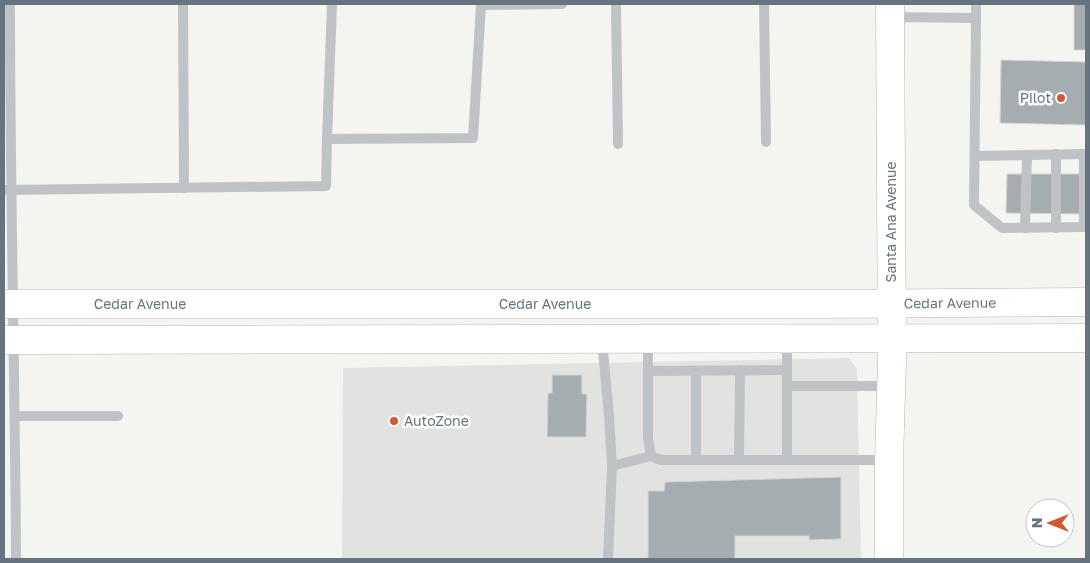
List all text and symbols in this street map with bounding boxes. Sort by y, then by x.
place label: Pilot [1020,89,1051,106]
marker: Pilot [1055,92,1067,104]
street label: Santa Ana Avenue [882,161,899,283]
street label: Cedar Avenue [904,294,996,311]
street label: Cedar Avenue [94,295,186,312]
street label: Cedar Avenue [499,295,591,312]
place label: AutoZone [404,412,469,429]
marker: AutoZone [388,415,400,427]
north arrow [1025,498,1075,548]
text: N [1028,518,1045,528]

